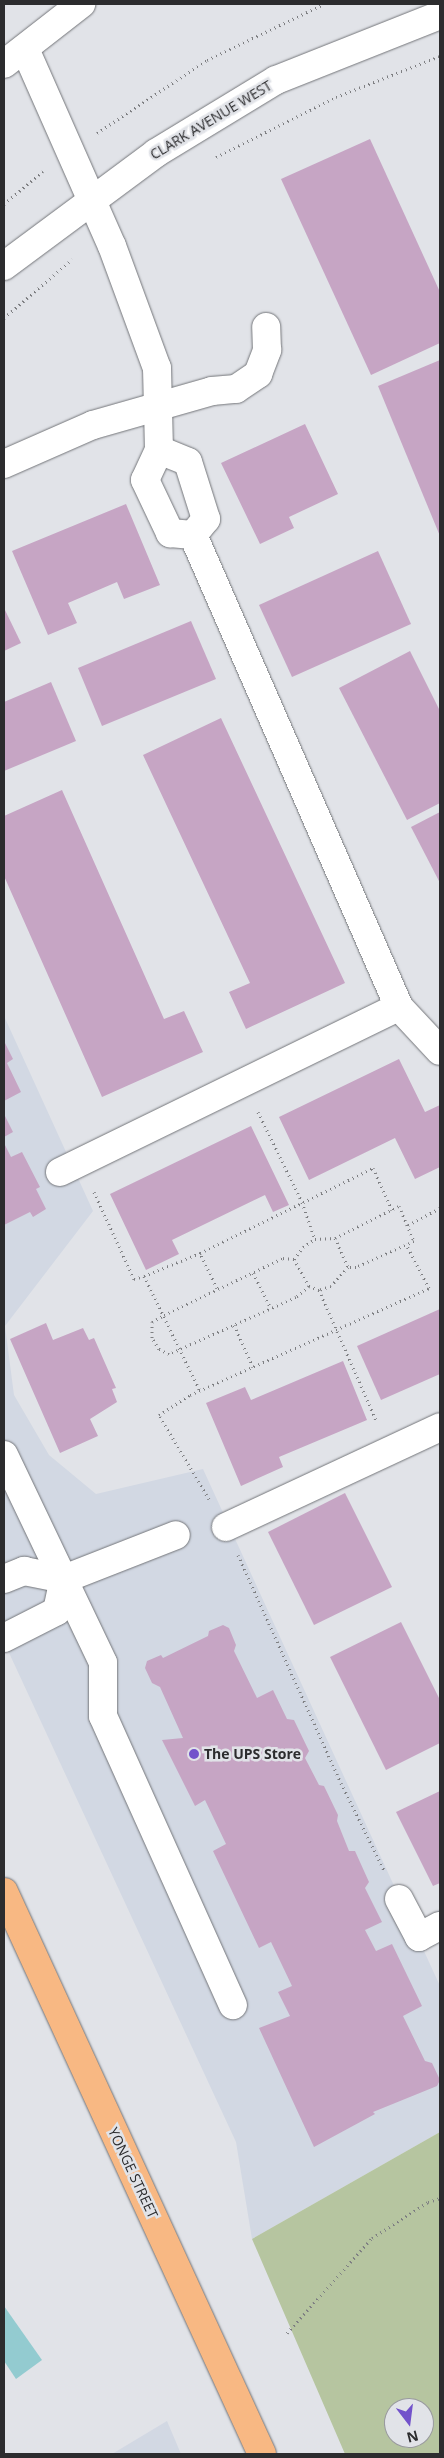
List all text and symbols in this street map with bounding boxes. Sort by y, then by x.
street label: CLARK AVENUE WEST [147,77,275,163]
place label: The UPS Store [204,1746,301,1762]
marker: The UPS Store [188,1748,200,1760]
street label: YONGE STREET [105,2125,161,2221]
north arrow [384,2398,434,2448]
text: N [405,2426,421,2448]

